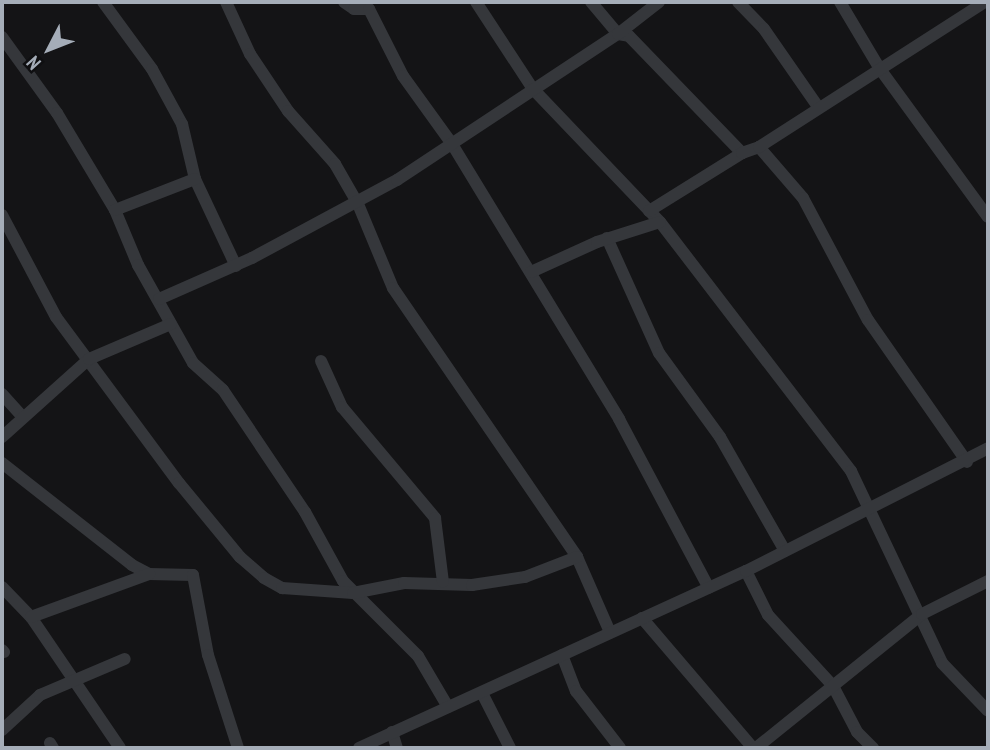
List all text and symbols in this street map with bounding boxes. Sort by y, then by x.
north arrow [14,14,84,84]
text: N [21,51,46,75]

